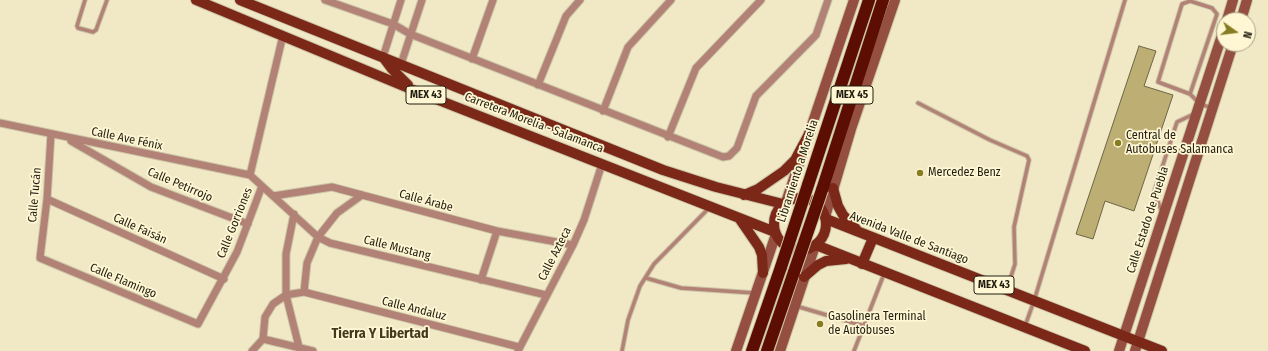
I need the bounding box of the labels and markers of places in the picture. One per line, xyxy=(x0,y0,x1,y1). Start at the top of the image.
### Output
place label: Central de Autobuses Salamanca xyxy=(1126,129,1233,157)
marker: Central de Autobuses Salamanca xyxy=(1113,138,1123,148)
place label: Mercedez Benz xyxy=(928,166,1001,180)
marker: Mercedez Benz xyxy=(915,168,925,178)
place label: Gasolinera Terminal de Autobuses xyxy=(828,310,926,338)
marker: Gasolinera Terminal de Autobuses xyxy=(815,319,825,329)

